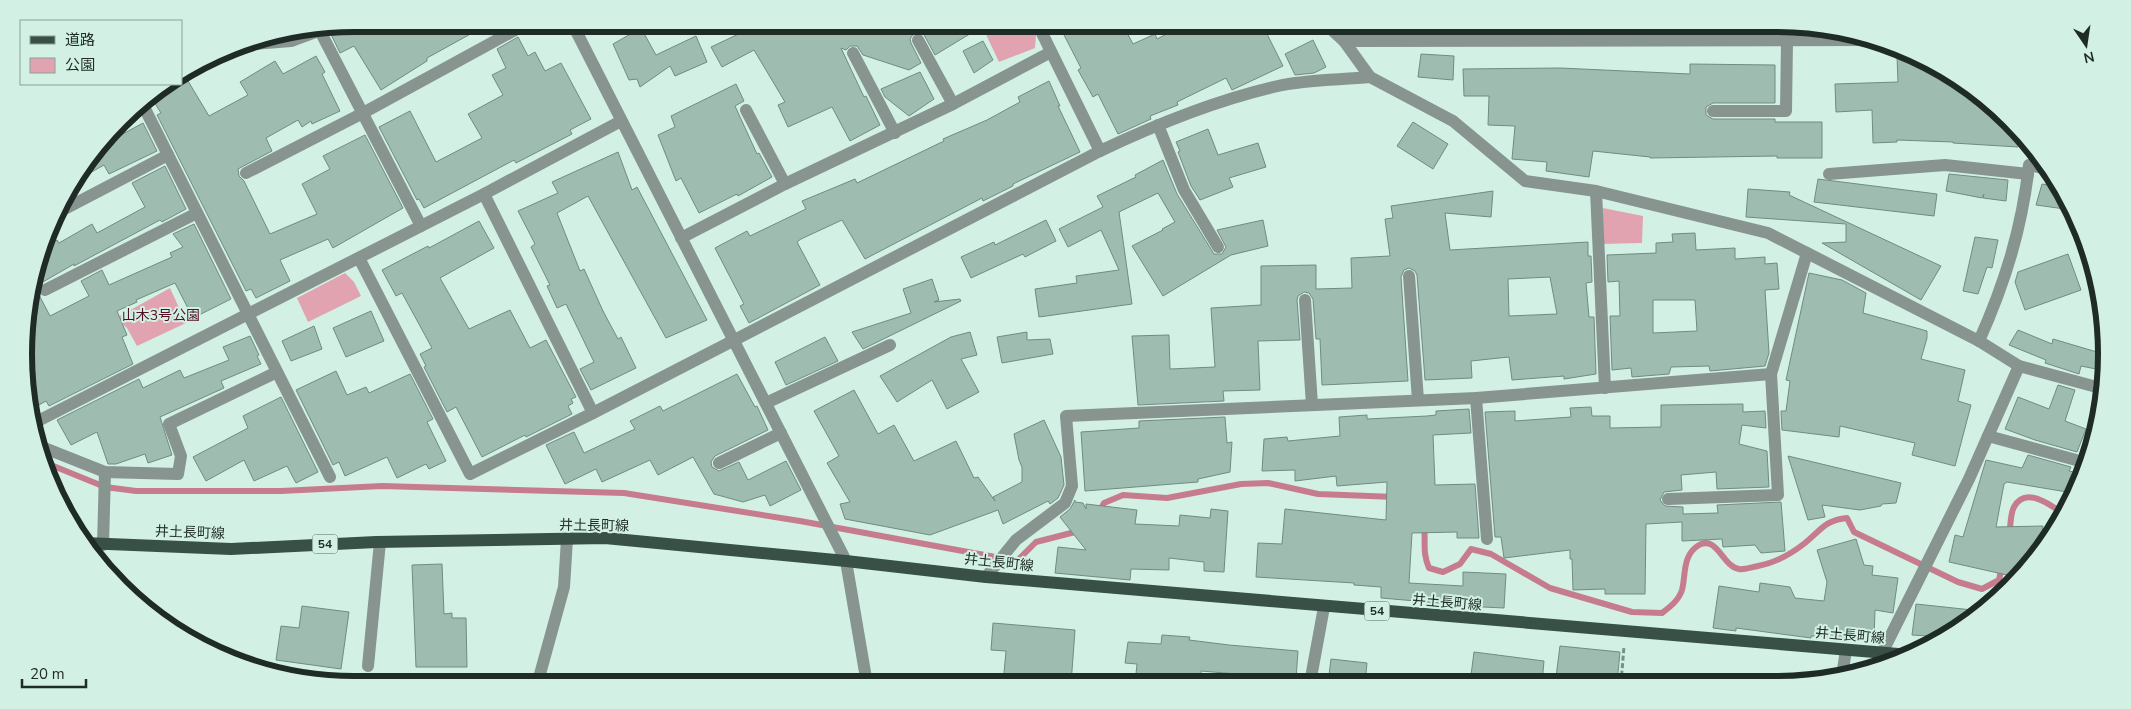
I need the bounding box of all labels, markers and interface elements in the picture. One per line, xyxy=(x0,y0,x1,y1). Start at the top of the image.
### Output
legend xyxy=(20,20,182,85)
north arrow xyxy=(2061,20,2111,70)
text: 道路 xyxy=(65,30,95,50)
text: N xyxy=(2082,47,2096,68)
text: 公園 xyxy=(65,55,95,75)
park label: 山木3号公園 xyxy=(122,306,200,325)
street label: 井土長町線 xyxy=(559,515,629,536)
street label: 井土長町線 xyxy=(155,522,225,543)
road number: 54 xyxy=(312,534,338,554)
street label: 井土長町線 xyxy=(963,549,1035,576)
street label: 井土長町線 xyxy=(1411,590,1483,615)
road number: 54 xyxy=(1364,602,1390,620)
street label: 井土長町線 xyxy=(1814,623,1886,648)
scale bar xyxy=(22,656,86,688)
text: 20 m xyxy=(30,664,65,684)

